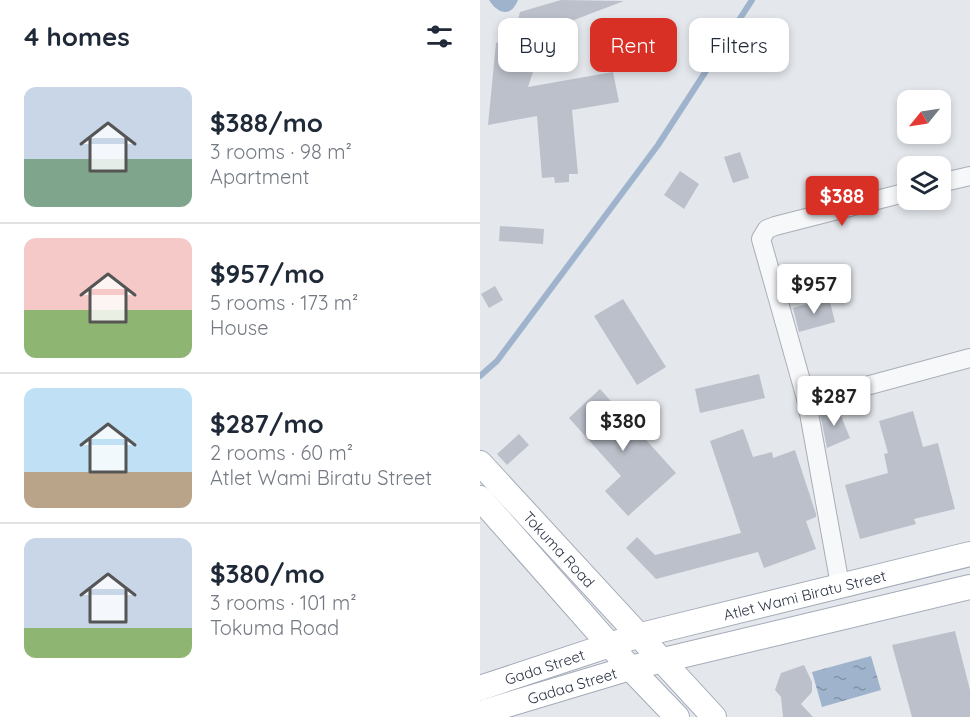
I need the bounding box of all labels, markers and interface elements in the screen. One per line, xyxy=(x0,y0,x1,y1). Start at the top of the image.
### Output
chip: Buy xyxy=(498,18,578,72)
chip: Rent xyxy=(590,18,677,72)
chip: Filters xyxy=(689,18,789,72)
text: 4 homes xyxy=(24,20,130,53)
icon: filters xyxy=(423,20,456,53)
north arrow xyxy=(897,90,951,144)
map controls xyxy=(897,90,951,210)
text: $388/mo xyxy=(210,106,323,139)
icon: home xyxy=(72,111,144,183)
text: 3 rooms · 98 m² xyxy=(210,139,352,164)
button: layers xyxy=(897,156,951,210)
text: Apartment xyxy=(210,164,310,189)
pin: $388 xyxy=(806,176,878,227)
text: $388 xyxy=(820,183,864,208)
text: $957/mo xyxy=(210,257,325,290)
icon: home xyxy=(72,262,144,334)
pin: $957 xyxy=(778,264,850,315)
text: $957 xyxy=(791,271,837,296)
text: 5 rooms · 173 m² xyxy=(210,290,358,315)
text: House xyxy=(210,315,269,340)
pin: $287 xyxy=(798,376,870,427)
text: $287 xyxy=(811,383,857,408)
pin: $380 xyxy=(587,401,659,452)
text: $287/mo xyxy=(210,407,324,440)
text: $380 xyxy=(600,408,646,433)
icon: home xyxy=(72,412,144,484)
text: 2 rooms · 60 m² xyxy=(210,440,353,465)
text: Atlet Wami Biratu Street xyxy=(210,465,432,490)
street label: Tokuma Road xyxy=(519,507,599,591)
text: $380/mo xyxy=(210,557,325,590)
icon: home xyxy=(72,562,144,634)
street label: Atlet Wami Biratu Street xyxy=(721,566,888,624)
text: 3 rooms · 101 m² xyxy=(210,590,357,615)
text: Tokuma Road xyxy=(210,615,339,640)
street label: Gada Street xyxy=(502,645,587,689)
street label: Gadaa Street xyxy=(525,663,619,708)

